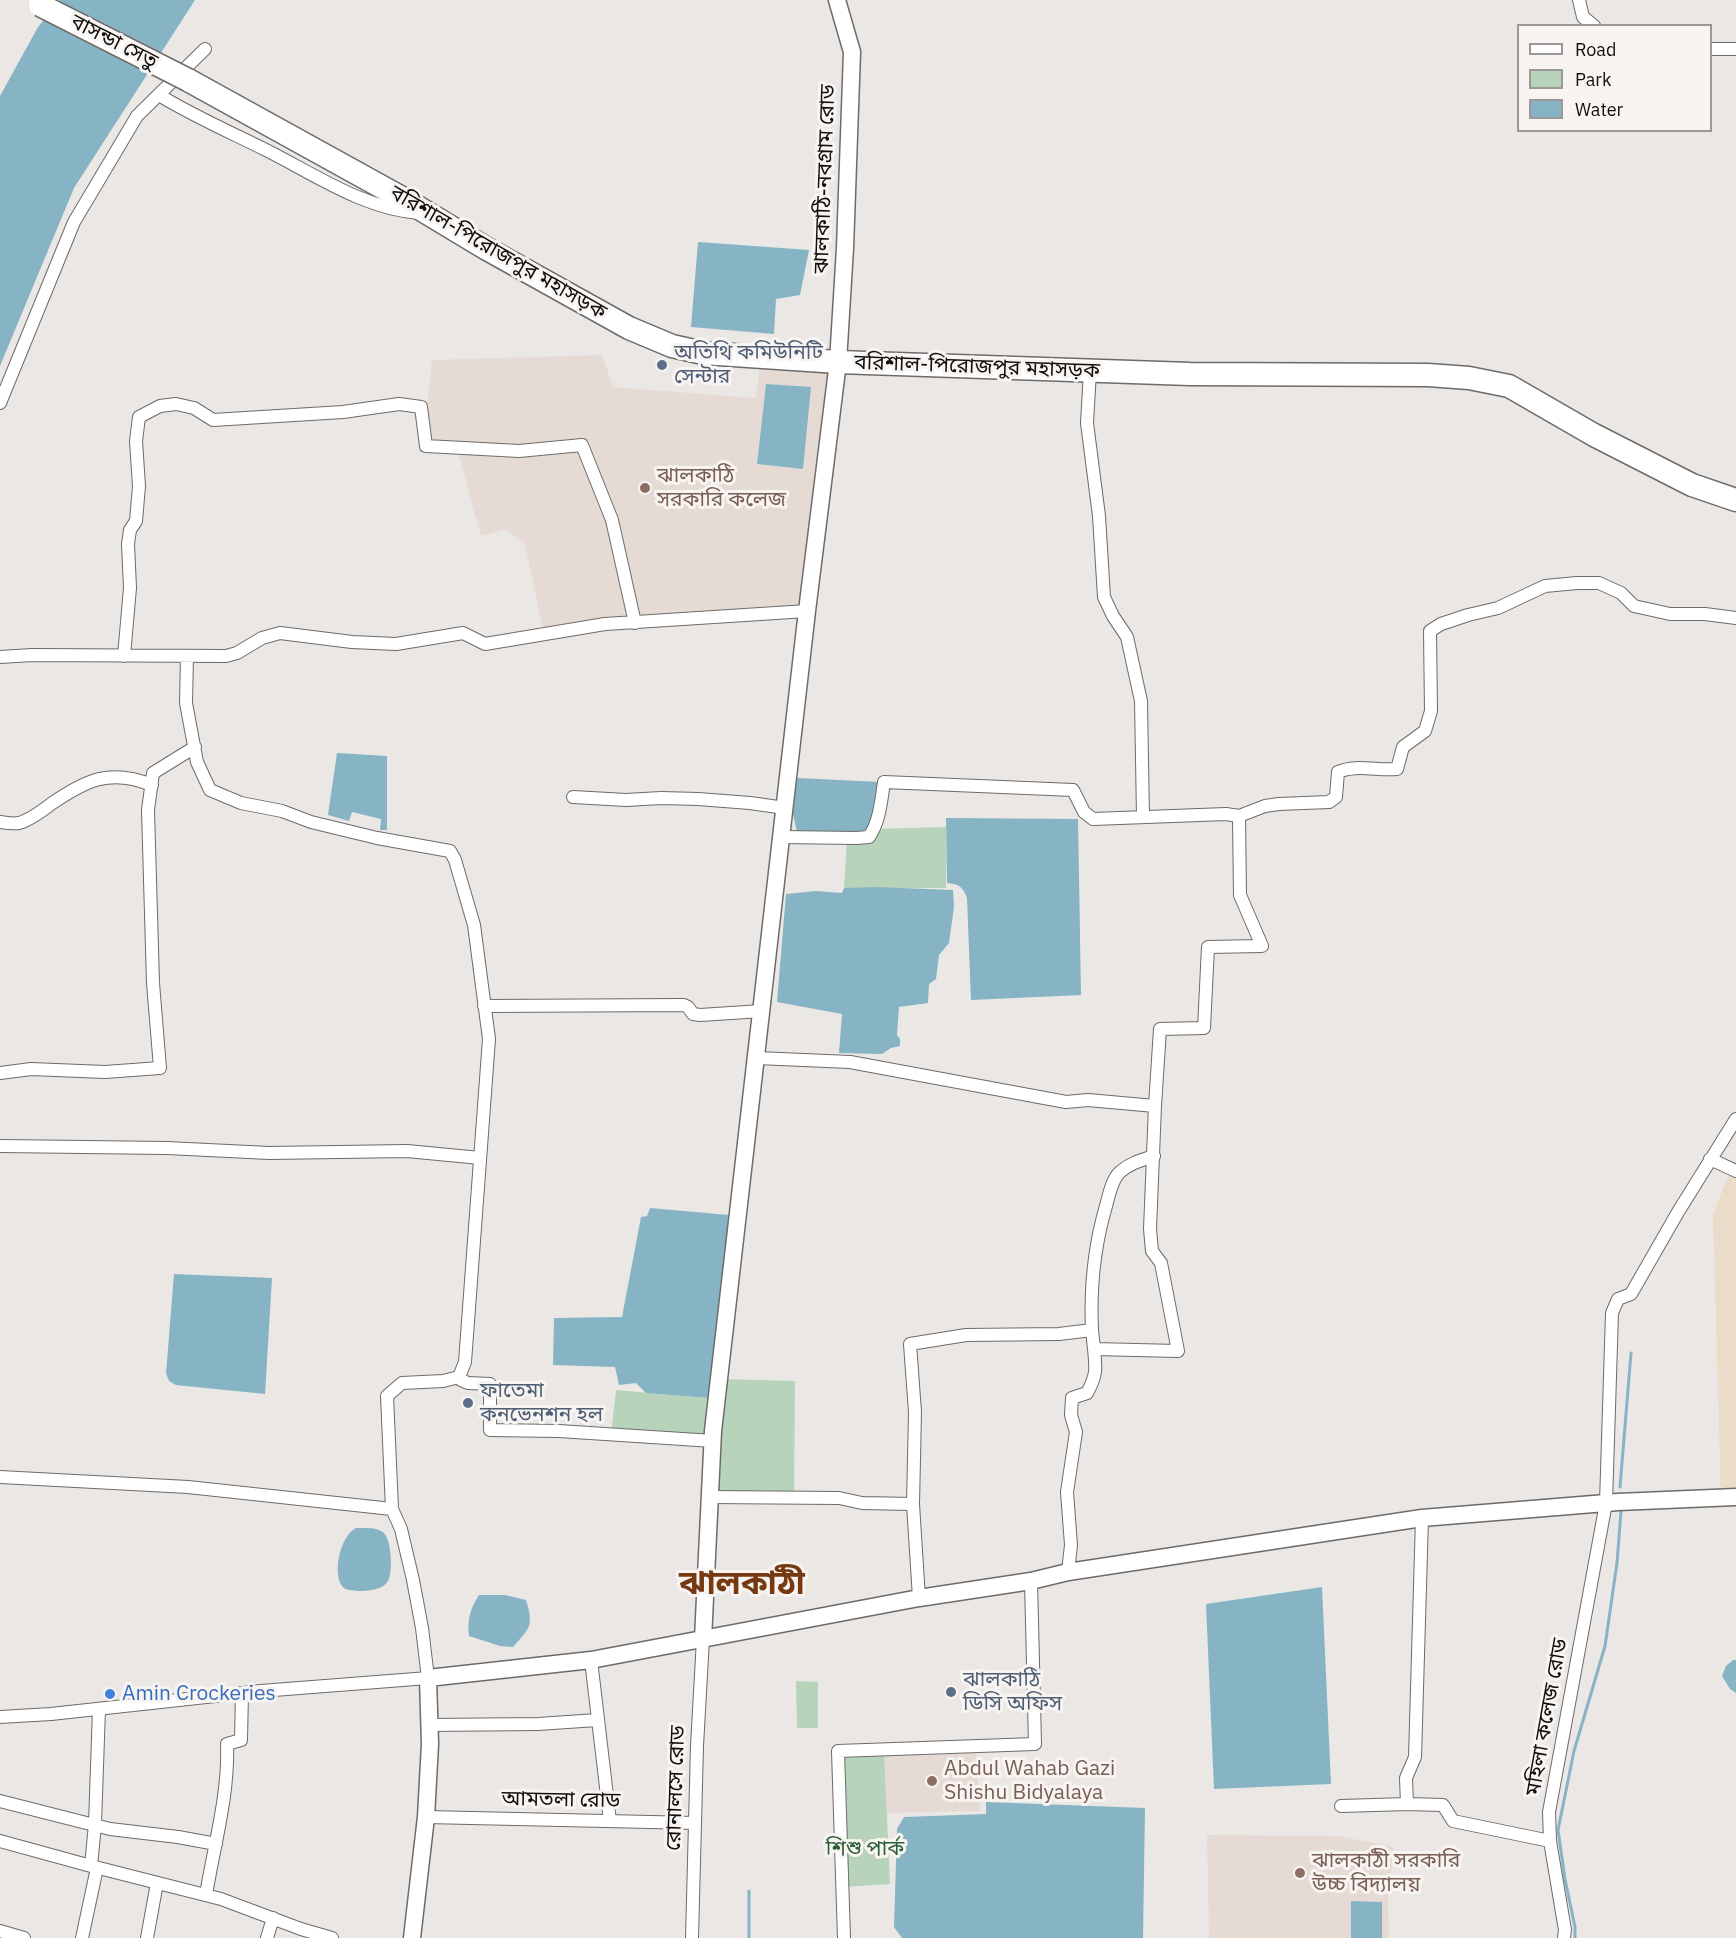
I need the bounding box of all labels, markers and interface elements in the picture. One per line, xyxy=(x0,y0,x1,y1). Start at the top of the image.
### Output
street label: বাসন্ডা সেতু xyxy=(66,9,162,75)
legend xyxy=(1517,24,1712,132)
text: Road xyxy=(1575,38,1616,61)
text: Park xyxy=(1575,68,1611,91)
street label: ঝালকাঠি-নবগ্রাম রোড xyxy=(809,84,841,274)
text: Water xyxy=(1575,98,1623,121)
street label: বরিশাল-পিরোজপুর মহাসড়ক xyxy=(385,181,611,325)
place label: অতিথি কমিউনিটি সেন্টার xyxy=(674,340,823,390)
street label: বরিশাল-পিরোজপুর মহাসড়ক xyxy=(854,350,1100,384)
marker: অতিথি কমিউনিটি সেন্টার xyxy=(655,358,669,372)
place label: ঝালকাঠি সরকারি কলেজ xyxy=(657,463,786,513)
marker: ঝালকাঠি সরকারি কলেজ xyxy=(638,481,652,495)
place label: ফাতেমা কনভেনশন হল xyxy=(480,1378,603,1428)
marker: ফাতেমা কনভেনশন হল xyxy=(461,1396,475,1410)
district label: ঝালকাঠী xyxy=(679,1564,805,1604)
street label: মহিলা কলেজ রোড xyxy=(1521,1636,1573,1798)
place label: ঝালকাঠি ডিসি অফিস xyxy=(963,1667,1062,1717)
place label: Amin Crockeries xyxy=(122,1681,276,1707)
marker: ঝালকাঠি ডিসি অফিস xyxy=(944,1685,958,1699)
marker: Amin Crockeries xyxy=(103,1687,117,1701)
street label: রোনালসে রোড xyxy=(661,1725,691,1851)
place label: Abdul Wahab Gazi Shishu Bidyalaya xyxy=(944,1756,1115,1806)
marker: Abdul Wahab Gazi Shishu Bidyalaya xyxy=(925,1774,939,1788)
street label: আমতলা রোড xyxy=(502,1786,620,1814)
park label: শিশু পার্ক xyxy=(826,1836,904,1862)
place label: ঝালকাঠী সরকারি উচ্চ বিদ্যালয় xyxy=(1312,1848,1460,1898)
marker: ঝালকাঠী সরকারি উচ্চ বিদ্যালয় xyxy=(1293,1866,1307,1880)

